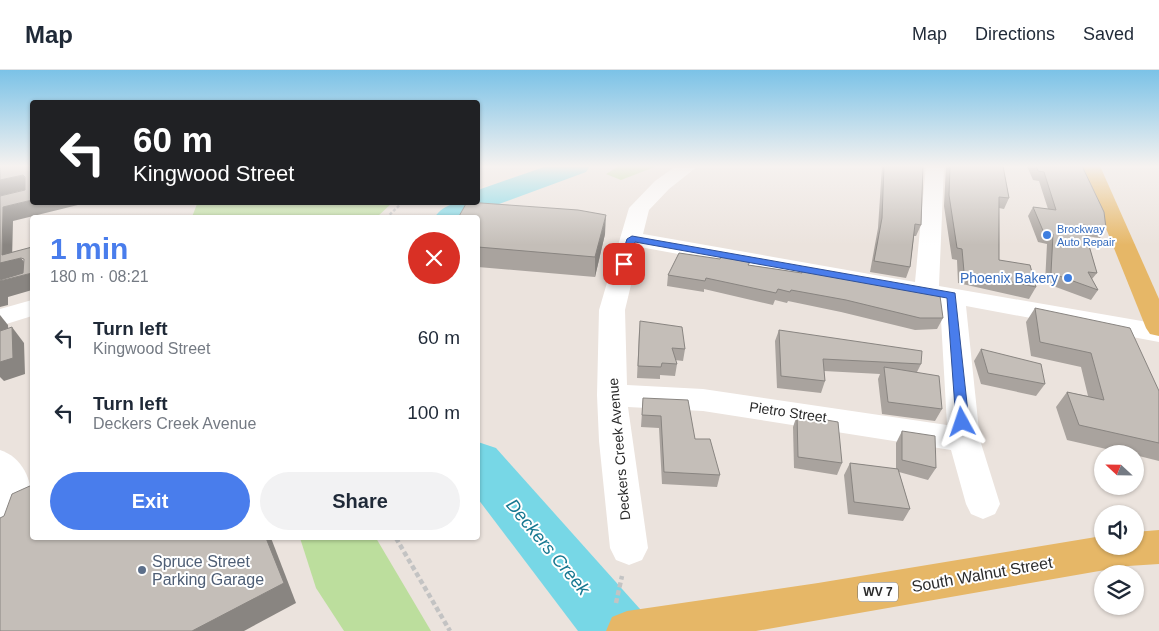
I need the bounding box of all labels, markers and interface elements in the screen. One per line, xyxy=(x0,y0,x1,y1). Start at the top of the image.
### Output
text: Map xyxy=(25,21,73,48)
text: Map xyxy=(912,24,947,44)
text: Directions xyxy=(975,24,1055,44)
text: Saved xyxy=(1083,24,1134,44)
icon: left xyxy=(50,120,115,185)
text: 60 m xyxy=(133,120,213,159)
text: Kingwood Street xyxy=(133,161,294,186)
place label: Brockway Auto Repair xyxy=(1057,223,1115,248)
marker: Brockway Auto Repair xyxy=(1041,229,1053,241)
text: 1 min xyxy=(50,232,128,265)
button: close xyxy=(408,232,460,284)
pin xyxy=(603,243,645,285)
icon: arrive xyxy=(610,250,638,278)
text: 180 m · 08:21 xyxy=(50,268,149,285)
place label: Phoenix Bakery xyxy=(960,270,1058,286)
marker: Phoenix Bakery xyxy=(1062,272,1074,284)
text: Turn left xyxy=(93,318,168,339)
icon: left xyxy=(50,324,78,352)
text: 60 m xyxy=(418,327,460,348)
text: Kingwood Street xyxy=(93,340,210,357)
street label: Deckers Creek Avenue xyxy=(605,377,633,521)
text: Turn left xyxy=(93,393,168,414)
position arrow xyxy=(935,395,987,447)
icon: left xyxy=(50,399,78,427)
street label: Pietro Street xyxy=(748,399,828,425)
text: 100 m xyxy=(407,402,460,423)
text: Deckers Creek Avenue xyxy=(93,415,256,432)
north arrow xyxy=(1094,445,1144,495)
map controls xyxy=(1094,445,1144,615)
button: Exit xyxy=(50,472,250,530)
button: Share xyxy=(260,472,460,530)
water label: Deckers Creek xyxy=(502,495,595,600)
button: sound xyxy=(1094,505,1144,555)
place label: Spruce Street Parking Garage xyxy=(152,553,264,588)
street label: South Walnut Street xyxy=(910,554,1054,595)
marker: Spruce Street Parking Garage xyxy=(136,564,148,576)
button: layers xyxy=(1094,565,1144,615)
road number: WV 7 xyxy=(858,582,898,602)

